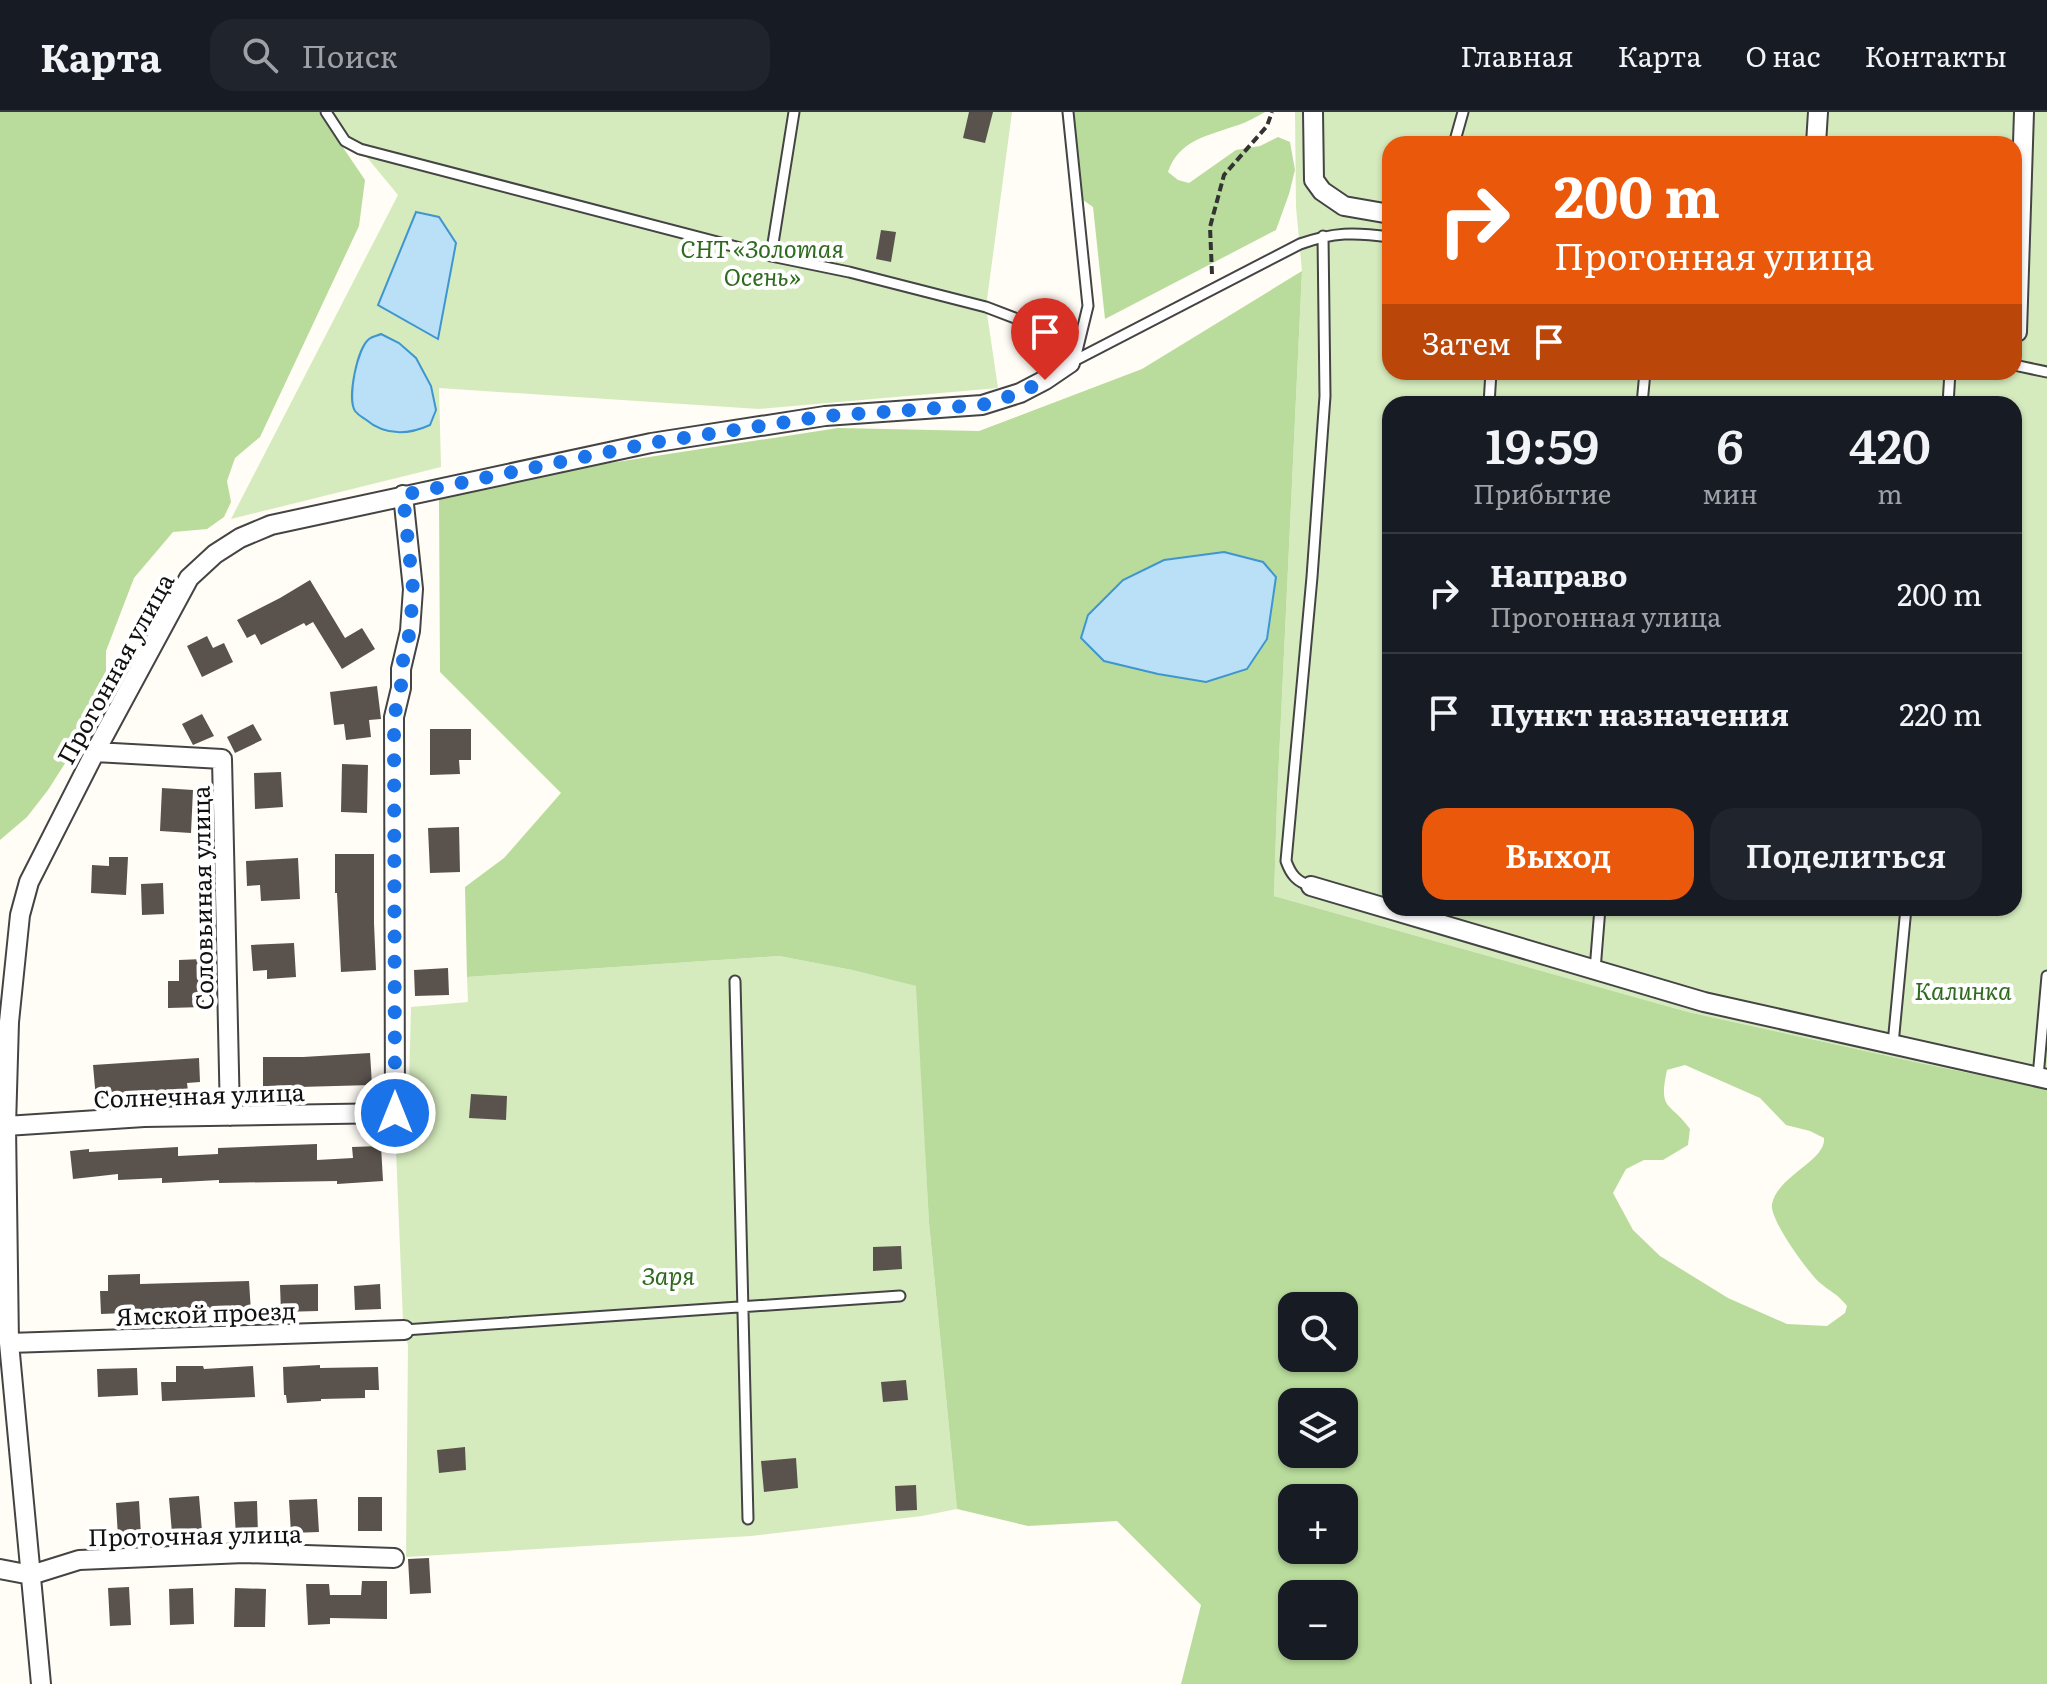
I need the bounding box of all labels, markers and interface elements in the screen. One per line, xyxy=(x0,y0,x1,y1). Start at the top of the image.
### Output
search box xyxy=(210,19,770,91)
text: Карта xyxy=(40,27,162,84)
icon: search xyxy=(238,33,282,77)
text: Поиск xyxy=(302,33,398,77)
text: Главная xyxy=(1460,34,1574,76)
text: Карта xyxy=(1618,34,1701,76)
text: О нас xyxy=(1745,34,1821,76)
text: Контакты xyxy=(1865,34,2007,76)
text: 200 m xyxy=(1554,152,1720,235)
icon: right xyxy=(1422,168,1526,272)
text: Прогонная улица xyxy=(1554,228,1874,281)
park label: СНТ «Золотая Осень» xyxy=(680,230,844,293)
pin xyxy=(1011,298,1079,380)
icon: arrive xyxy=(1023,310,1067,354)
text: Затем xyxy=(1422,320,1511,364)
icon: arrive xyxy=(1527,320,1571,364)
text: 19:59 xyxy=(1485,408,1599,479)
text: 6 xyxy=(1717,408,1744,479)
text: 420 xyxy=(1849,408,1931,479)
text: Прибытие xyxy=(1473,473,1611,512)
text: мин xyxy=(1702,473,1758,512)
text: m xyxy=(1877,473,1902,512)
text: Направо xyxy=(1490,552,1628,596)
street label: Прогонная улица xyxy=(47,566,181,770)
icon: right xyxy=(1422,571,1466,615)
text: 200 m xyxy=(1897,571,1982,615)
text: Прогонная улица xyxy=(1490,596,1721,635)
icon: arrive xyxy=(1422,691,1466,735)
text: Пункт назначения xyxy=(1490,691,1789,735)
text: 220 m xyxy=(1899,691,1982,735)
street label: Соловьиная улица xyxy=(182,785,220,1010)
button: Выход xyxy=(1422,808,1694,900)
button: Поделиться xyxy=(1710,808,1982,900)
park label: Калинка xyxy=(1914,972,2012,1007)
position arrow xyxy=(353,1071,437,1155)
street label: Солнечная улица xyxy=(93,1073,305,1115)
park label: Заря xyxy=(641,1257,695,1292)
street label: Ямской проезд xyxy=(115,1291,297,1333)
map controls xyxy=(1278,1292,1358,1660)
button: search xyxy=(1278,1292,1358,1372)
button: layers xyxy=(1278,1388,1358,1468)
button: + xyxy=(1278,1484,1358,1564)
street label: Проточная улица xyxy=(88,1515,302,1553)
button: − xyxy=(1278,1580,1358,1660)

